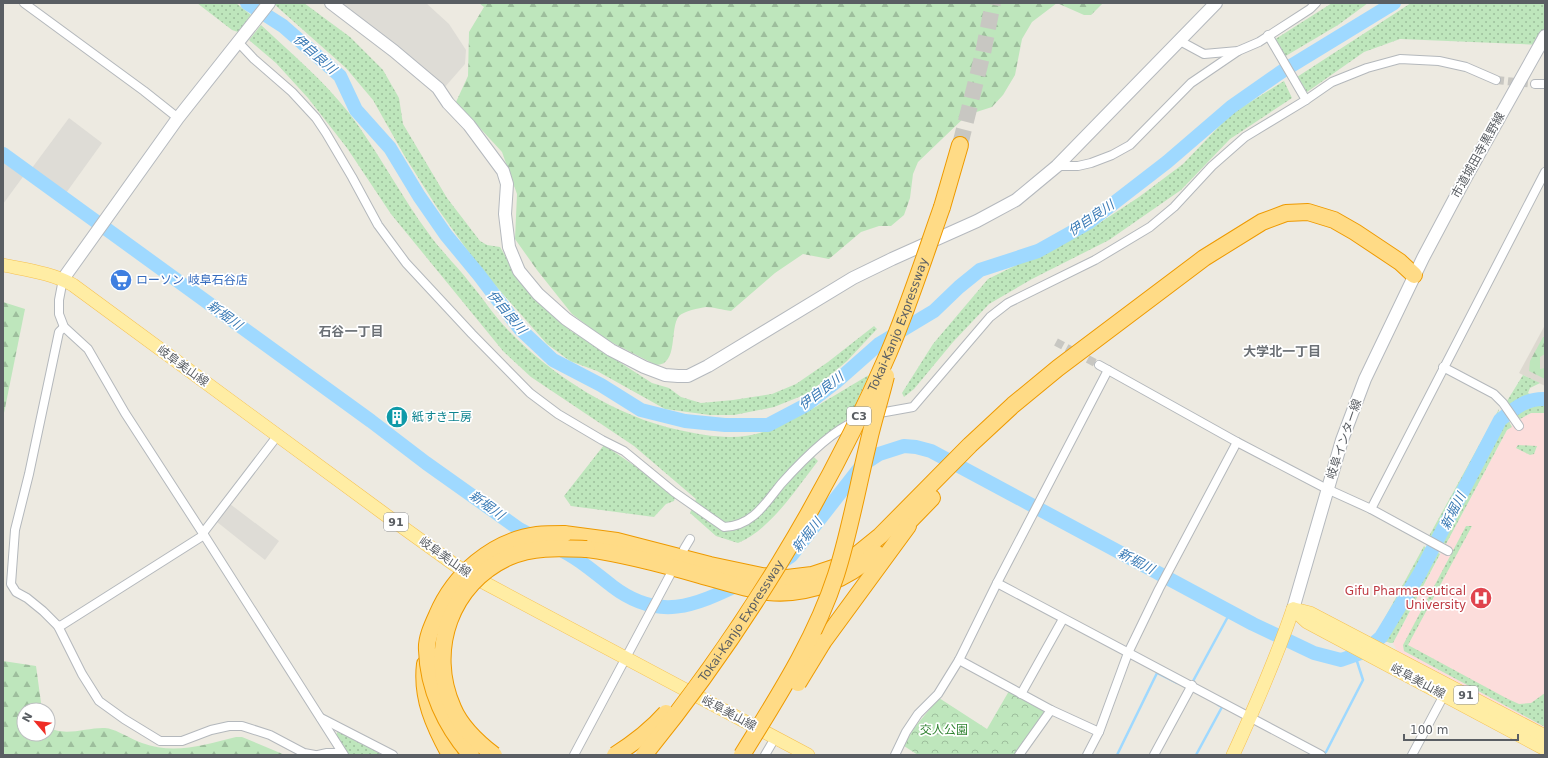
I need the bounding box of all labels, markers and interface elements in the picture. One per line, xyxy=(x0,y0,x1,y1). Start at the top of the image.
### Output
water label: 伊自良川 xyxy=(290,31,341,78)
street label: 市道城田寺黒野線 xyxy=(1449,110,1507,200)
water label: 伊自良川 xyxy=(1065,196,1118,239)
street label: Tokai-Kanjo Expressway xyxy=(865,256,931,395)
supermarket icon: ローソン 岐阜石谷店 xyxy=(108,267,134,293)
place label: ローソン 岐阜石谷店 xyxy=(136,273,248,287)
water label: 伊自良川 xyxy=(485,287,531,338)
water label: 新堀川 xyxy=(205,297,247,334)
district label: 石谷一丁目 xyxy=(318,324,384,339)
street label: 岐阜美山線 xyxy=(155,343,211,389)
district label: 大学北一丁目 xyxy=(1243,344,1321,359)
water label: 伊自良川 xyxy=(796,368,848,413)
street label: 岐阜インター線 xyxy=(1324,397,1364,481)
building icon: 紙すき工房 xyxy=(384,404,410,430)
road number: C3 xyxy=(847,407,871,425)
place label: 紙すき工房 xyxy=(412,410,472,424)
water label: 新堀川 xyxy=(467,487,509,524)
water label: 新堀川 xyxy=(1437,488,1469,532)
road number: 91 xyxy=(384,513,408,531)
water label: 新堀川 xyxy=(789,513,826,555)
street label: 岐阜美山線 xyxy=(416,534,474,580)
water label: 新堀川 xyxy=(1115,545,1158,578)
street label: Tokai-Kanjo Expressway xyxy=(695,557,787,685)
place label: Gifu Pharmaceutical University xyxy=(1345,584,1466,612)
hospital icon: Gifu Pharmaceutical University xyxy=(1468,585,1494,611)
street label: 岐阜美山線 xyxy=(1388,661,1448,701)
road number: 91 xyxy=(1454,686,1478,704)
street label: 岐阜美山線 xyxy=(699,693,759,733)
north arrow xyxy=(16,702,56,742)
text: N xyxy=(20,710,36,725)
scale bar xyxy=(1404,716,1518,742)
park label: 交人公園 xyxy=(920,723,968,737)
text: 100 m xyxy=(1410,723,1448,737)

